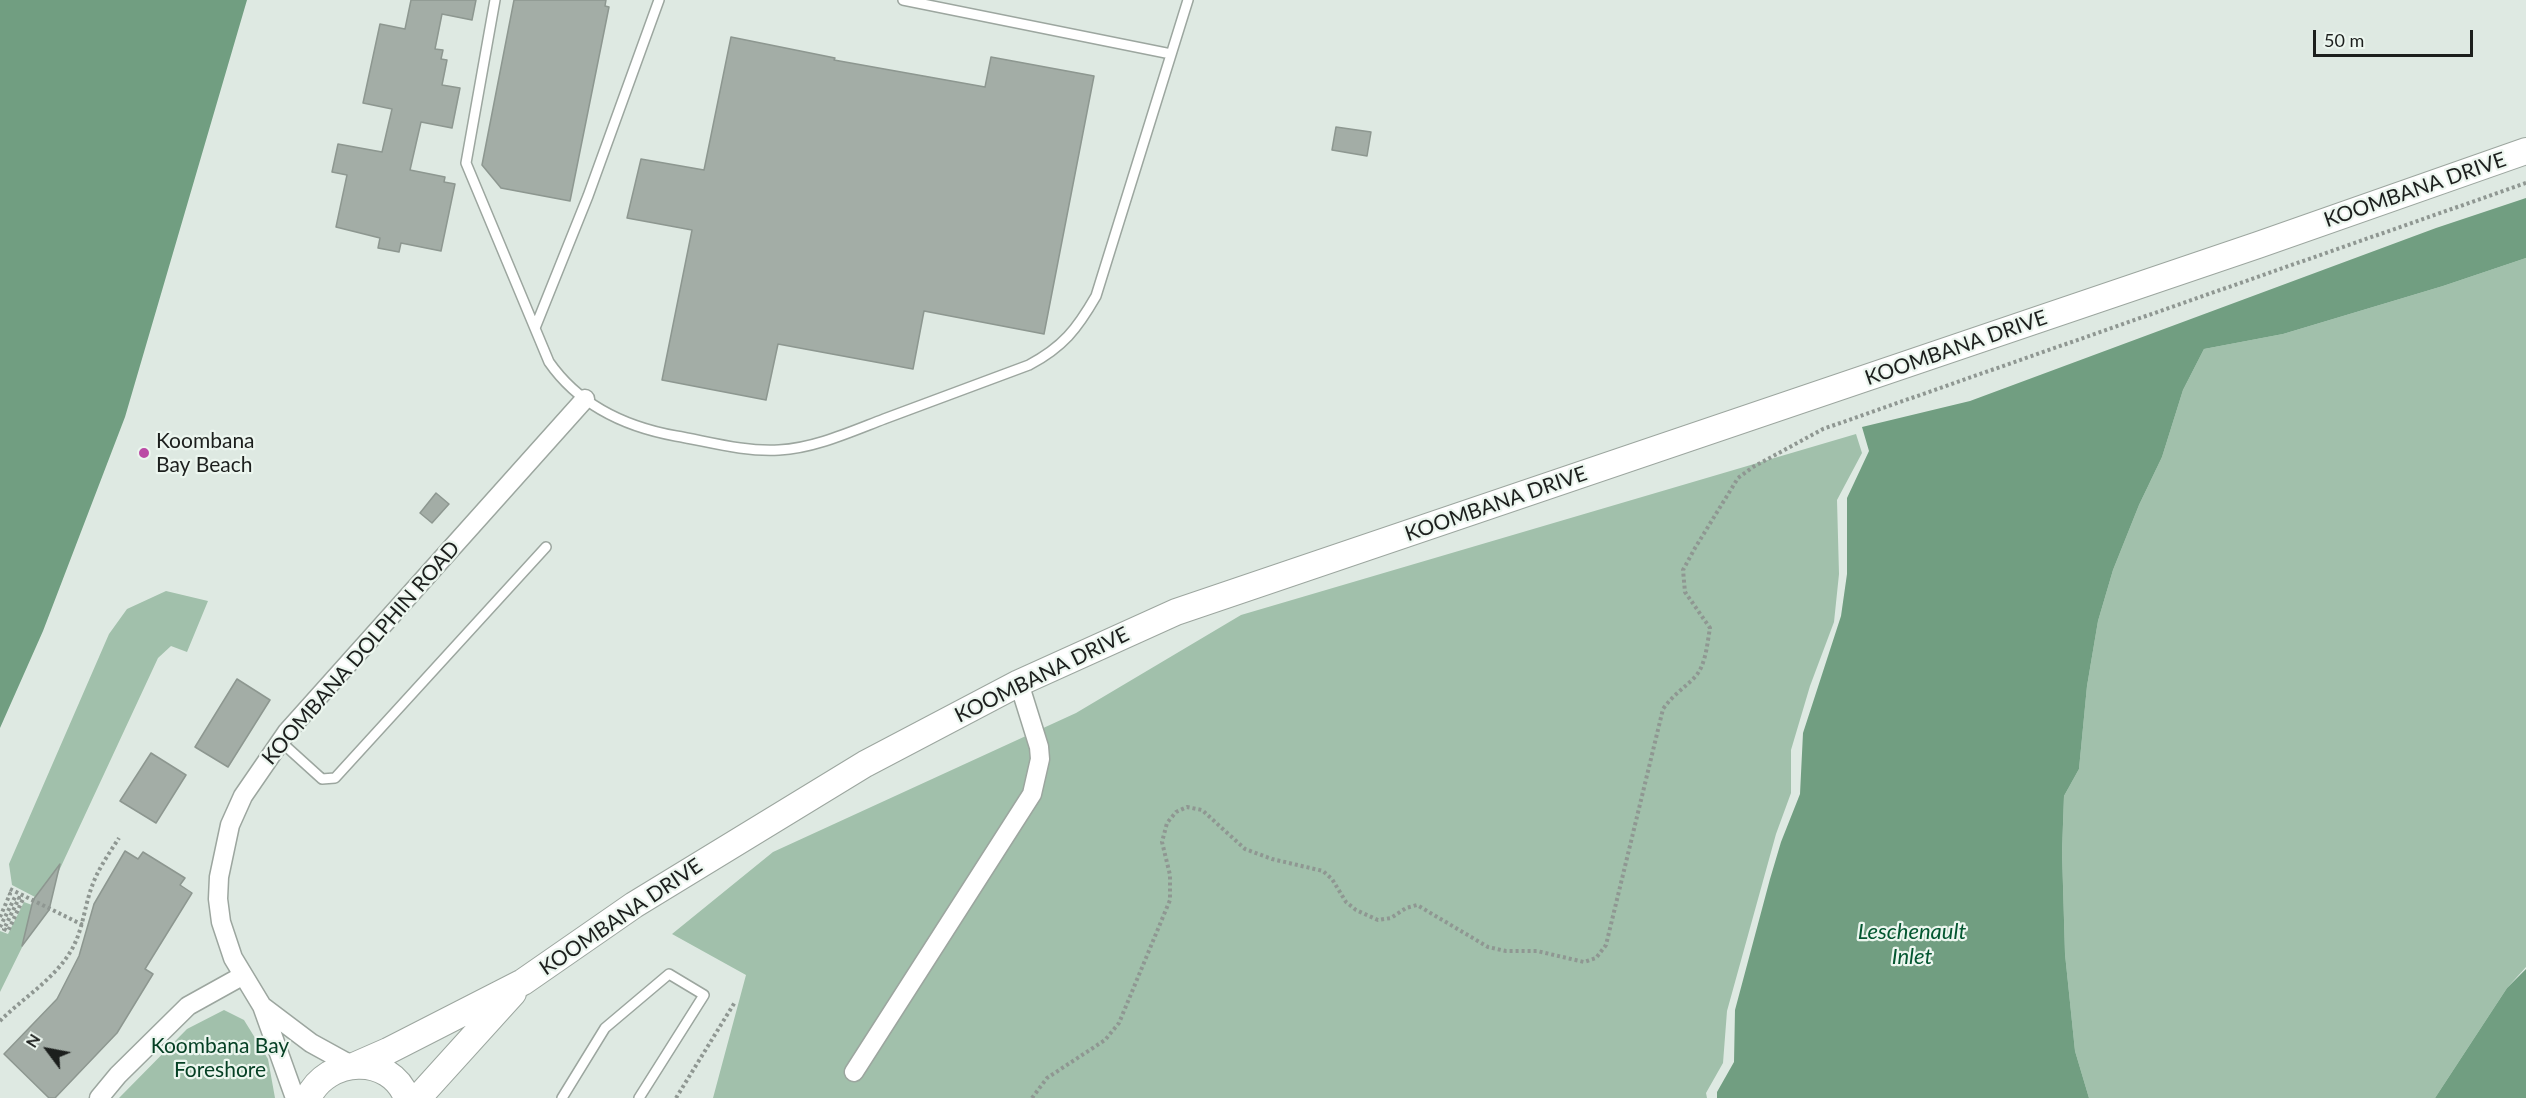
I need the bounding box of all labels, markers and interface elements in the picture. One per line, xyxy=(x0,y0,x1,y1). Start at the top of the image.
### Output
scale bar xyxy=(2316,18,2476,56)
text: 50 m xyxy=(2324,29,2364,51)
street label: KOOMBANA DRIVE xyxy=(2321,147,2509,233)
street label: KOOMBANA DRIVE xyxy=(1862,305,2050,391)
place label: Koombana Bay Beach xyxy=(156,428,255,478)
marker: Koombana Bay Beach xyxy=(137,446,151,460)
street label: KOOMBANA DRIVE xyxy=(1402,461,1590,547)
street label: KOOMBANA DOLPHIN ROAD xyxy=(257,536,465,770)
street label: KOOMBANA DRIVE xyxy=(951,622,1133,728)
street label: KOOMBANA DRIVE xyxy=(535,853,707,981)
water label: Leschenault Inlet xyxy=(1858,919,1966,970)
north arrow xyxy=(18,1020,78,1080)
text: N xyxy=(21,1030,44,1050)
park label: Koombana Bay Foreshore xyxy=(151,1033,289,1083)

